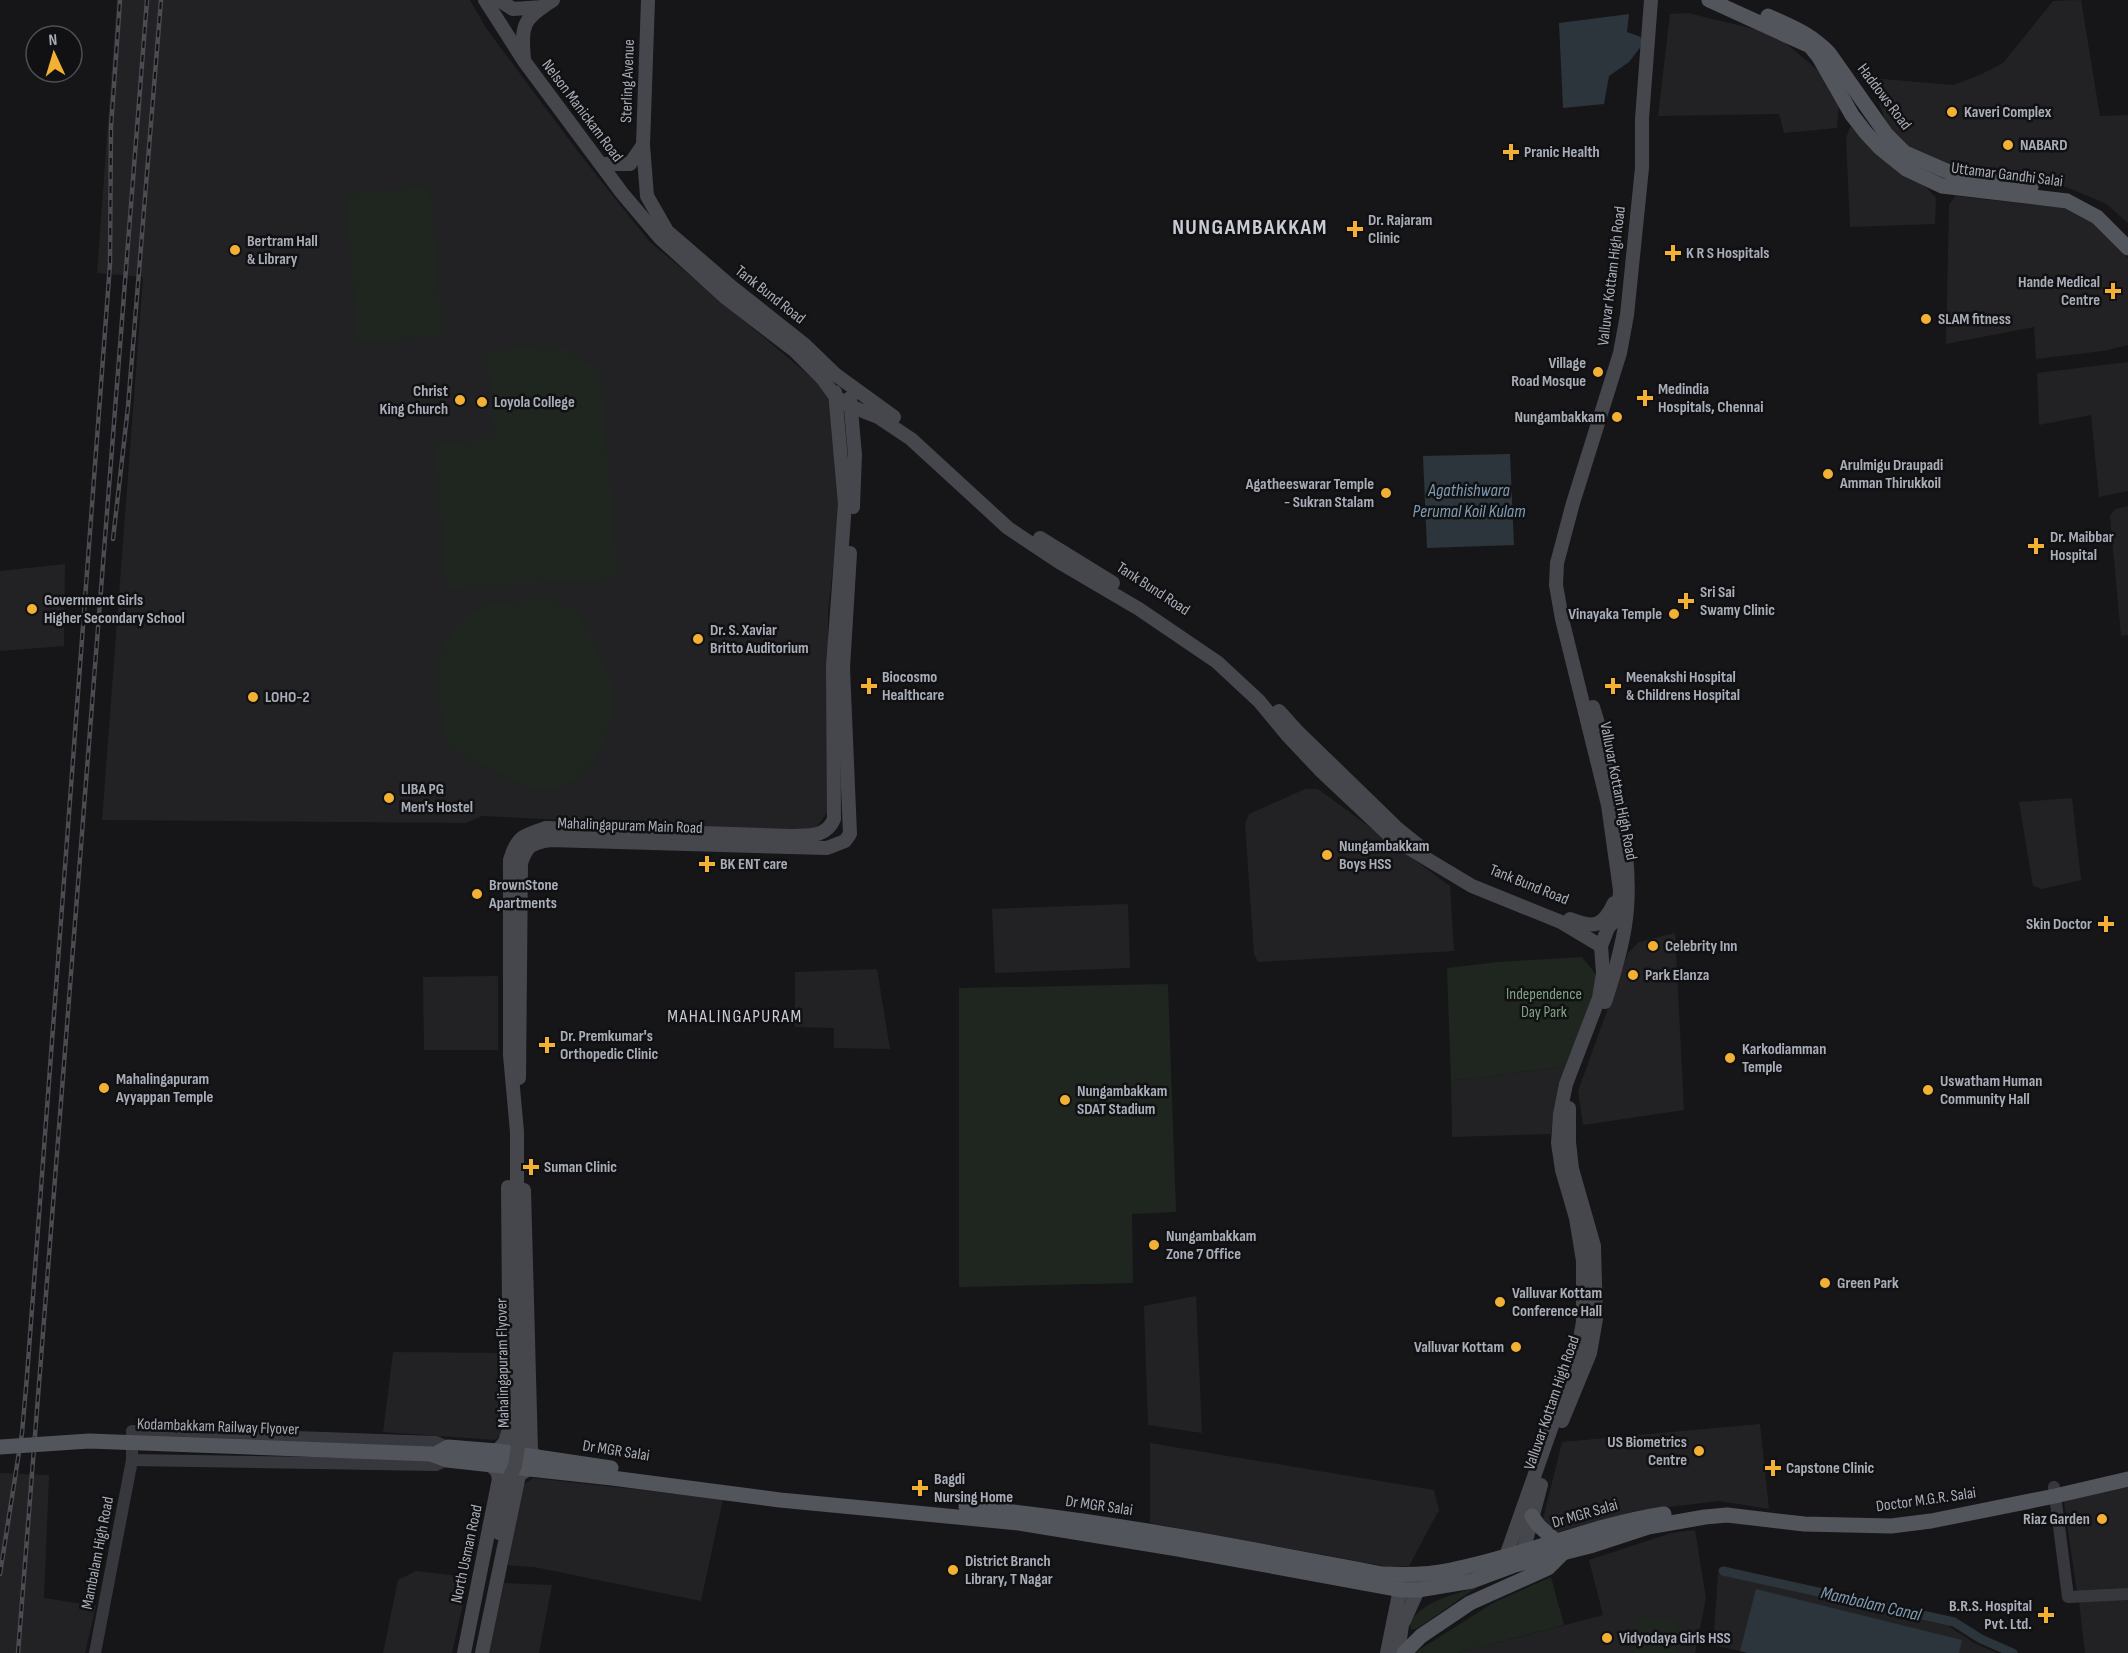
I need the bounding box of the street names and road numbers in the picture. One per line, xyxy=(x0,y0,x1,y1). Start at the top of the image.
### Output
street label: Sterling Avenue xyxy=(617,39,639,123)
street label: Nelson Manickam Road xyxy=(537,56,627,166)
street label: Haddows Road xyxy=(1853,60,1915,134)
street label: Uttamar Gandhi Salai xyxy=(1950,159,2064,191)
street label: Valluvar Kottam High Road xyxy=(1594,205,1630,347)
street label: Tank Bund Road xyxy=(731,262,809,328)
street label: Tank Bund Road xyxy=(1113,558,1193,620)
street label: Valluvar Kottam High Road xyxy=(1595,720,1641,862)
street label: Mahalingapuram Main Road xyxy=(557,814,703,838)
street label: Tank Bund Road xyxy=(1487,861,1571,909)
street label: Mahalingapuram Flyover xyxy=(492,1298,514,1428)
street label: Valluvar Kottam High Road xyxy=(1520,1333,1584,1473)
street label: Kodambakkam Railway Flyover xyxy=(137,1415,300,1439)
street label: Dr MGR Salai xyxy=(581,1436,651,1466)
street label: Doctor M.G.R. Salai xyxy=(1875,1484,1977,1516)
street label: Dr MGR Salai xyxy=(1064,1492,1134,1520)
street label: Mambalam High Road xyxy=(78,1495,118,1611)
street label: Dr MGR Salai xyxy=(1550,1496,1620,1532)
street label: North Usman Road xyxy=(447,1503,487,1605)

